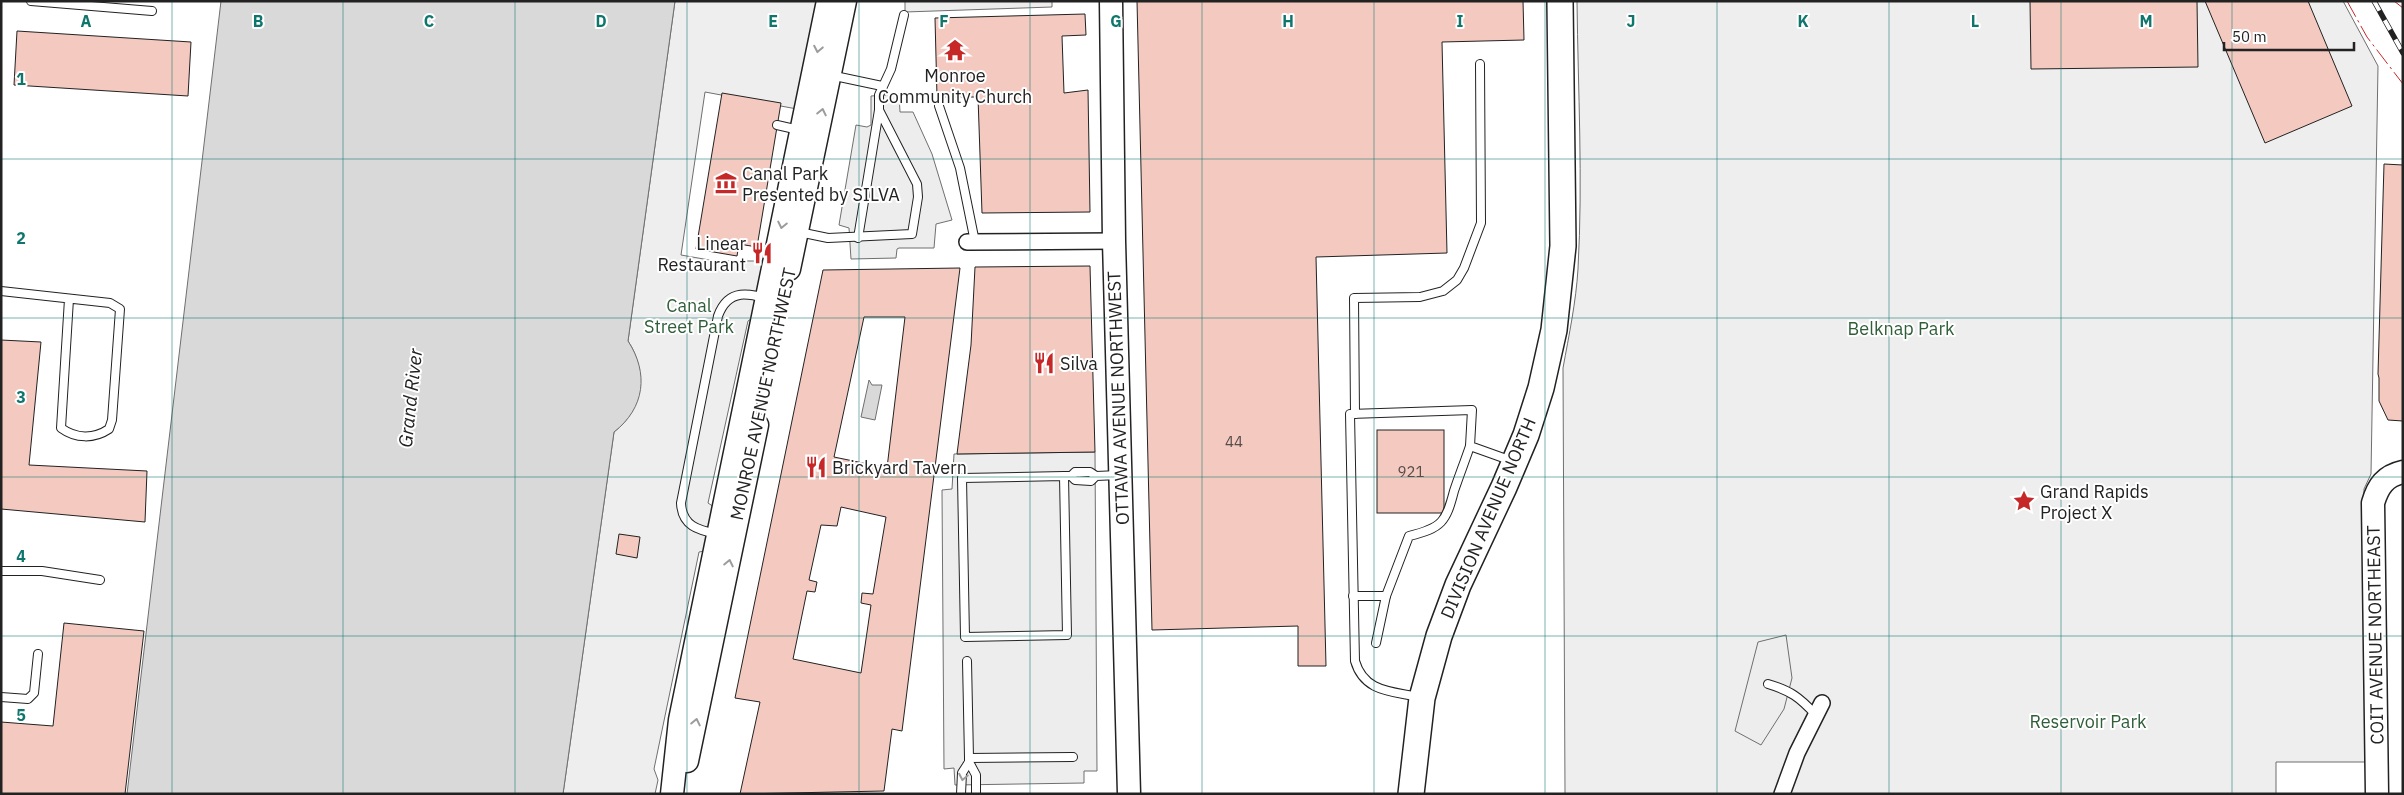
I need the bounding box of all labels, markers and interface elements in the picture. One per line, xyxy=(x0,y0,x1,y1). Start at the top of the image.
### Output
text: A xyxy=(81,11,92,31)
text: B xyxy=(253,11,264,31)
text: C xyxy=(424,11,434,31)
text: D xyxy=(595,11,607,31)
text: E xyxy=(768,11,778,31)
text: F xyxy=(939,11,949,31)
text: G xyxy=(1110,11,1122,31)
text: H xyxy=(1282,11,1294,31)
text: I xyxy=(1457,11,1464,31)
text: J xyxy=(1627,11,1635,31)
text: K xyxy=(1797,11,1809,31)
text: L xyxy=(1971,11,1979,31)
text: M xyxy=(2139,11,2153,31)
scale bar xyxy=(2224,20,2354,52)
text: 50 m xyxy=(2232,27,2267,46)
temple icon: Monroe Community Church xyxy=(942,37,968,63)
one-way arrow xyxy=(813,45,824,53)
place label: Monroe Community Church xyxy=(878,64,1032,108)
text: 1 xyxy=(16,69,26,89)
one-way arrow xyxy=(816,108,827,117)
place label: Canal Park Presented by SILVA xyxy=(742,162,900,206)
museum icon: Canal Park Presented by SILVA xyxy=(713,170,739,196)
one-way arrow xyxy=(778,221,788,230)
text: 2 xyxy=(16,228,26,248)
place label: Linear Restaurant xyxy=(657,232,746,276)
restaurant icon: Linear Restaurant xyxy=(749,240,775,266)
street label: MONROE AVENUE NORTHWEST xyxy=(725,266,801,522)
street label: OTTAWA AVENUE NORTHWEST xyxy=(1102,271,1134,525)
park label: Canal Street Park xyxy=(644,294,735,338)
park label: Belknap Park xyxy=(1848,317,1955,340)
water label: Grand River xyxy=(393,346,427,449)
restaurant icon: Silva xyxy=(1031,350,1057,376)
place label: Silva xyxy=(1060,352,1098,375)
text: 3 xyxy=(16,387,26,407)
street label: DIVISION AVENUE NORTH xyxy=(1435,414,1541,622)
house number: 44 xyxy=(1225,432,1243,451)
restaurant icon: Brickyard Tavern xyxy=(803,454,829,480)
place label: Brickyard Tavern xyxy=(832,456,967,479)
house number: 921 xyxy=(1397,462,1425,481)
place label: Grand Rapids Project X xyxy=(2040,480,2149,524)
place icon: Grand Rapids Project X xyxy=(2011,488,2037,514)
street label: COIT AVENUE NORTHEAST xyxy=(2362,525,2388,745)
text: 4 xyxy=(16,546,26,566)
one-way arrow xyxy=(723,558,733,567)
text: 5 xyxy=(16,705,26,725)
park label: Reservoir Park xyxy=(2029,710,2147,733)
one-way arrow xyxy=(690,717,701,726)
one-way arrow xyxy=(958,773,968,782)

